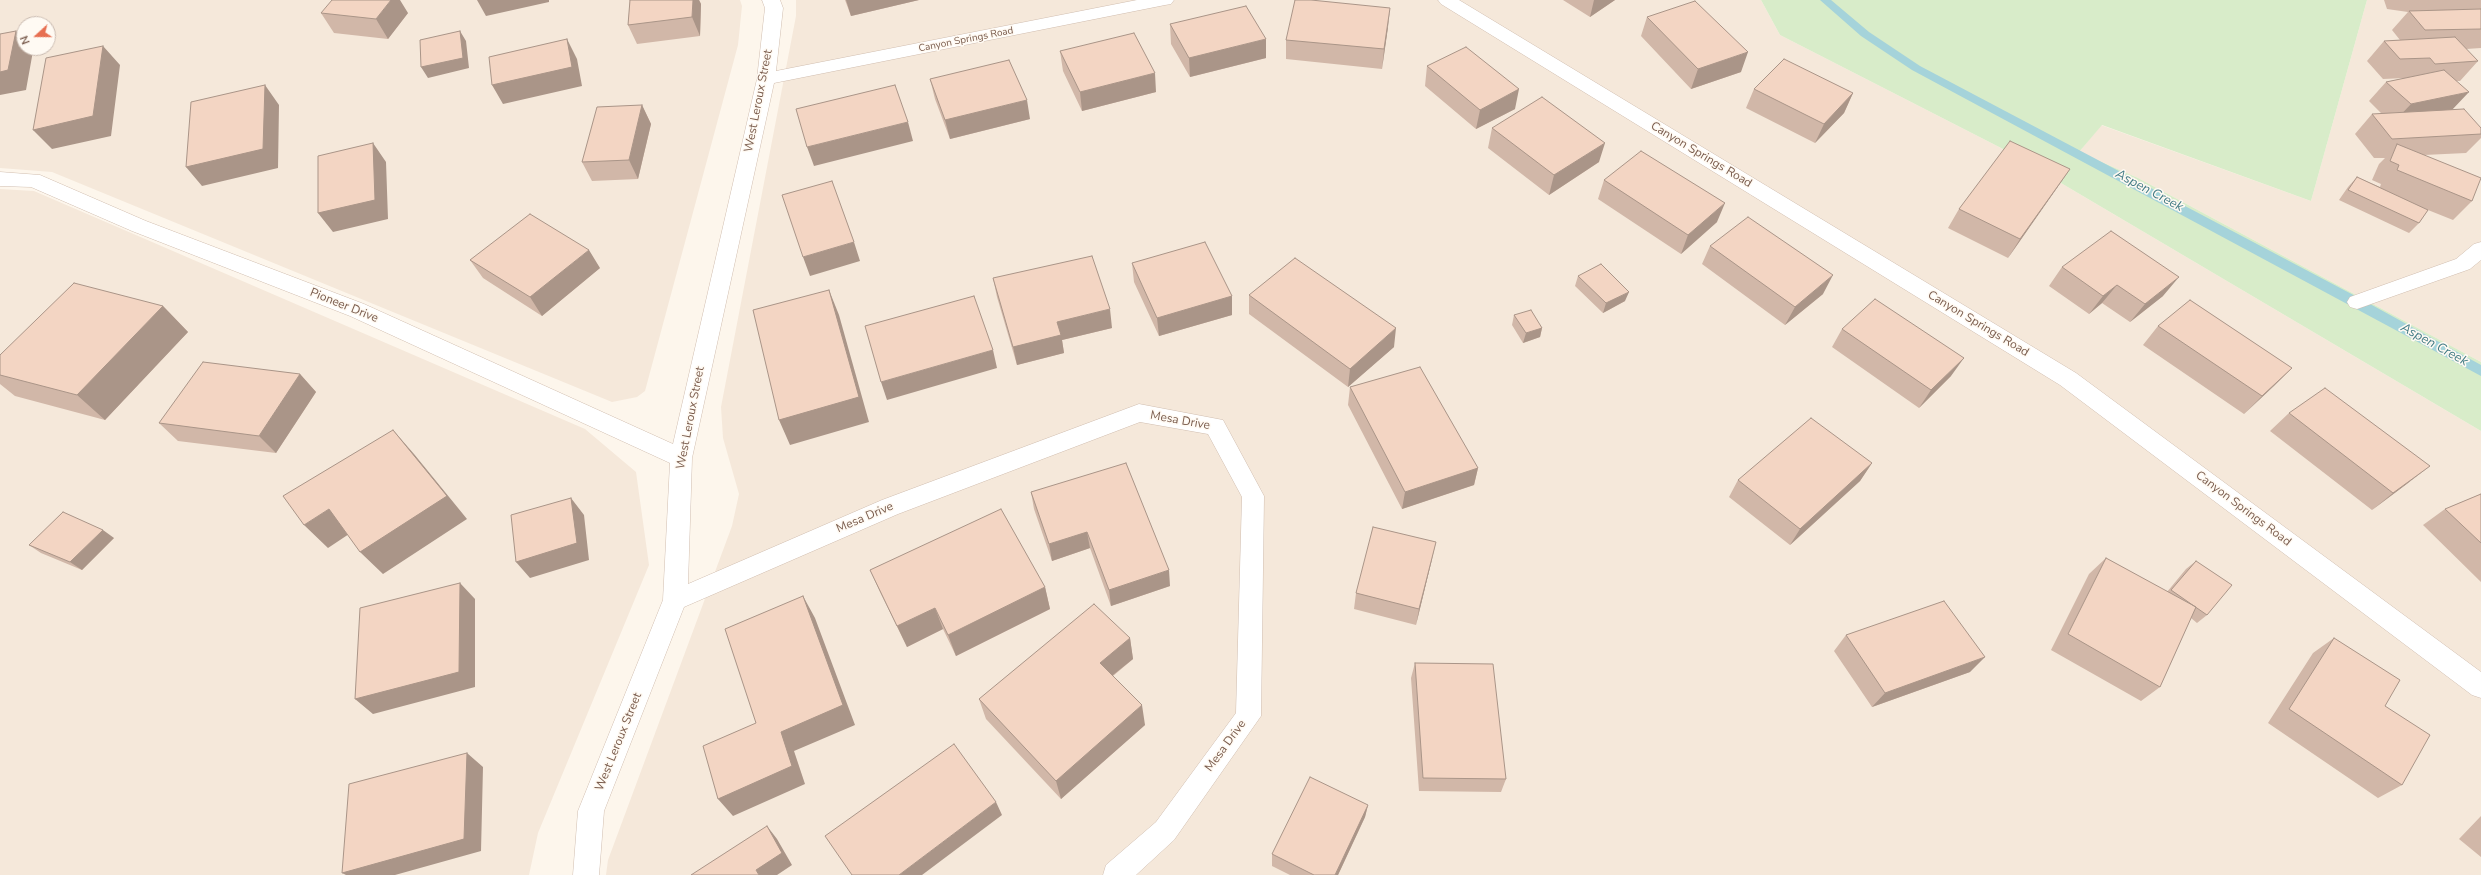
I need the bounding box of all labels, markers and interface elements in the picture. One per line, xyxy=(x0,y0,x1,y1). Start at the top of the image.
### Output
north arrow xyxy=(16,16,56,56)
street label: Canyon Springs Road xyxy=(918,25,1014,55)
text: N xyxy=(17,34,34,47)
street label: West Leroux Street xyxy=(742,48,776,154)
street label: Canyon Springs Road xyxy=(1648,119,1754,191)
water label: Aspen Creek xyxy=(2112,167,2186,215)
street label: Pioneer Drive xyxy=(308,286,380,326)
street label: Canyon Springs Road xyxy=(1925,288,2031,360)
water label: Aspen Creek xyxy=(2398,320,2470,370)
street label: West Leroux Street xyxy=(674,365,708,471)
street label: Mesa Drive xyxy=(1149,409,1211,433)
street label: Canyon Springs Road xyxy=(2192,468,2294,550)
street label: Mesa Drive xyxy=(834,500,896,536)
street label: West Leroux Street xyxy=(593,691,645,793)
street label: Mesa Drive xyxy=(1202,717,1250,775)

